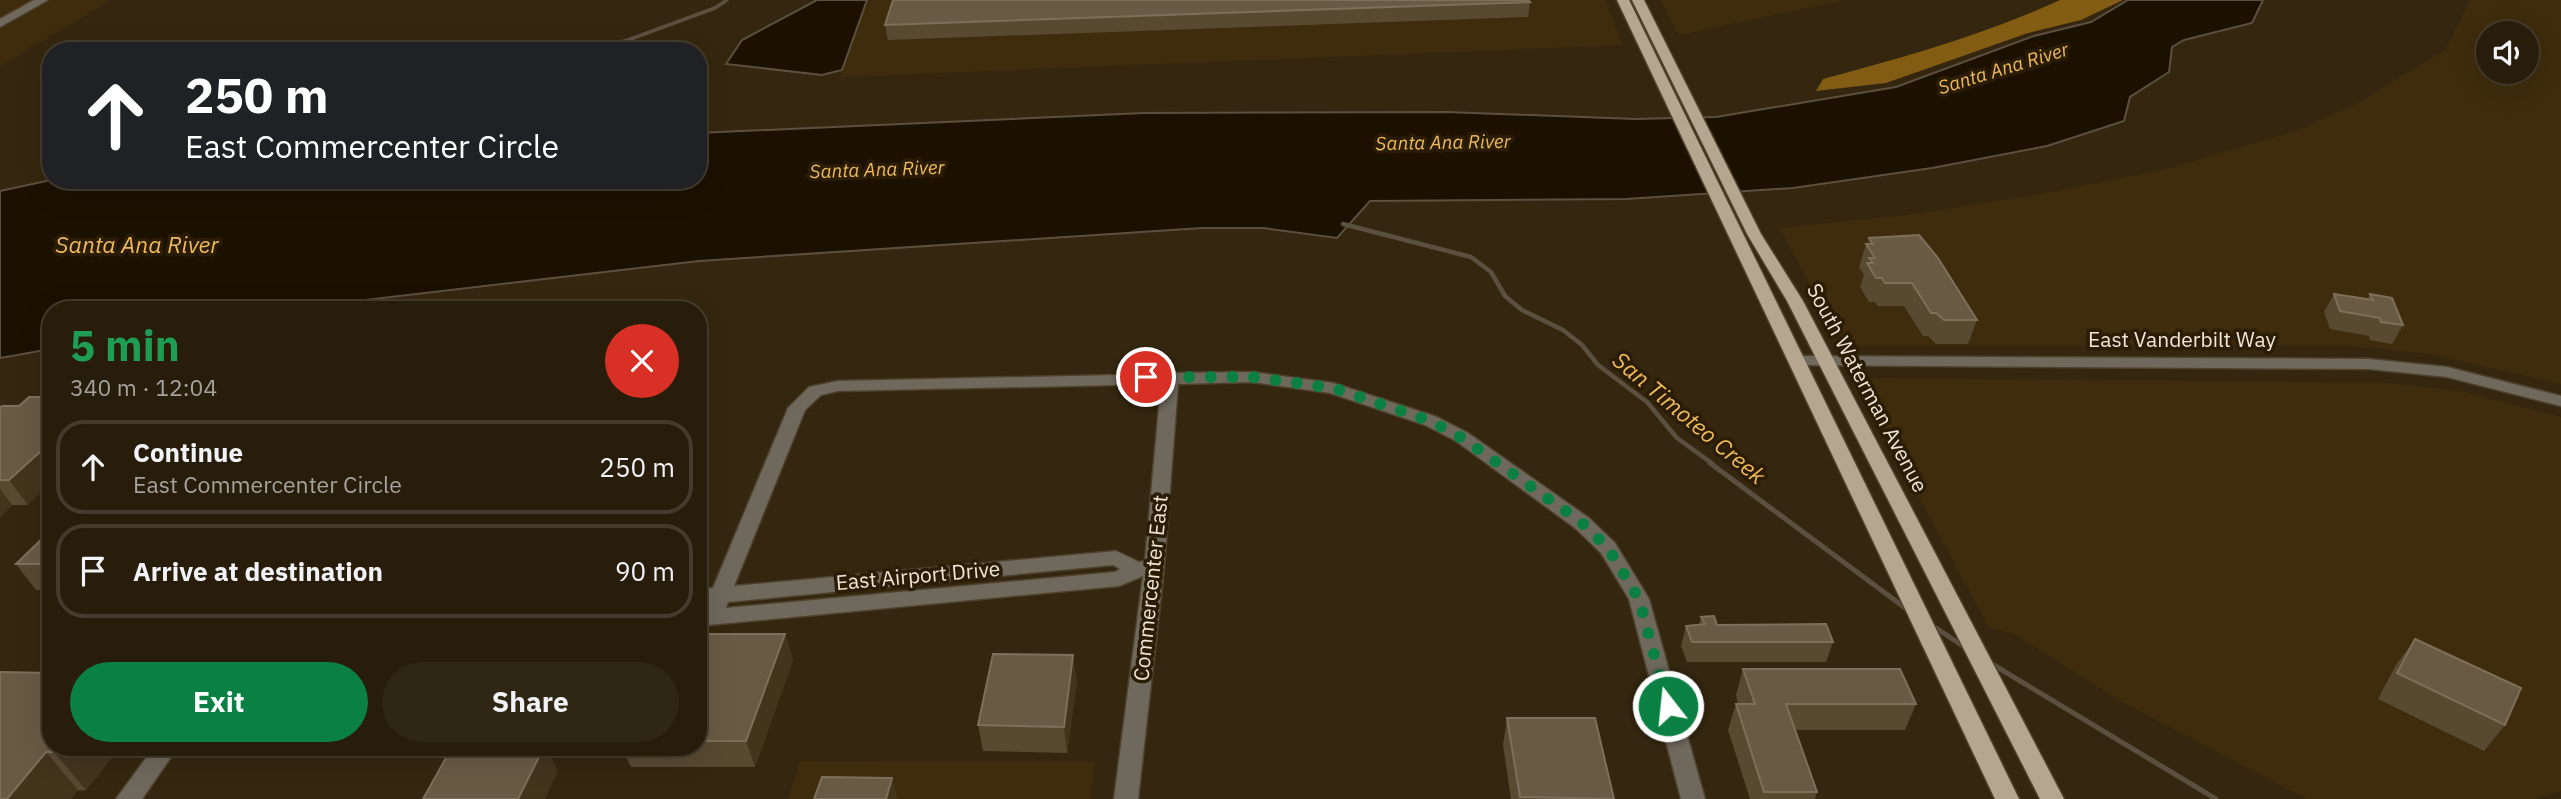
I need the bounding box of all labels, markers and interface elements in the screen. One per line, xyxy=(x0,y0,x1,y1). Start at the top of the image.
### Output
map controls xyxy=(2476,21,2539,84)
button: sound xyxy=(2476,21,2539,84)
water label: Santa Ana River xyxy=(1935,36,2072,99)
text: 250 m xyxy=(185,63,329,126)
icon: ahead xyxy=(70,70,161,161)
text: East Commercenter Circle xyxy=(185,125,559,167)
water label: Santa Ana River xyxy=(1375,129,1512,155)
water label: Santa Ana River xyxy=(809,155,946,183)
water label: Santa Ana River xyxy=(55,229,219,259)
street label: South Waterman Avenue xyxy=(1801,278,1935,497)
text: 5 min xyxy=(70,318,180,373)
button: close xyxy=(605,324,679,398)
street label: East Vanderbilt Way xyxy=(2088,325,2277,353)
water label: San Timoteo Creek xyxy=(1607,344,1773,491)
pin xyxy=(1116,347,1176,407)
icon: arrive xyxy=(1127,358,1165,396)
text: 340 m · 12:04 xyxy=(70,372,217,402)
text: Continue xyxy=(133,435,243,469)
icon: ahead xyxy=(74,448,112,486)
text: 250 m xyxy=(599,450,675,484)
text: East Commercenter Circle xyxy=(133,469,402,499)
street label: Commercenter East xyxy=(1126,493,1174,682)
icon: arrive xyxy=(74,552,112,590)
text: Arrive at destination xyxy=(133,554,383,588)
text: 90 m xyxy=(615,554,675,588)
street label: East Airport Drive xyxy=(834,554,1001,596)
button: Exit xyxy=(70,662,368,742)
button: Share xyxy=(382,662,679,742)
position arrow xyxy=(1631,669,1705,743)

